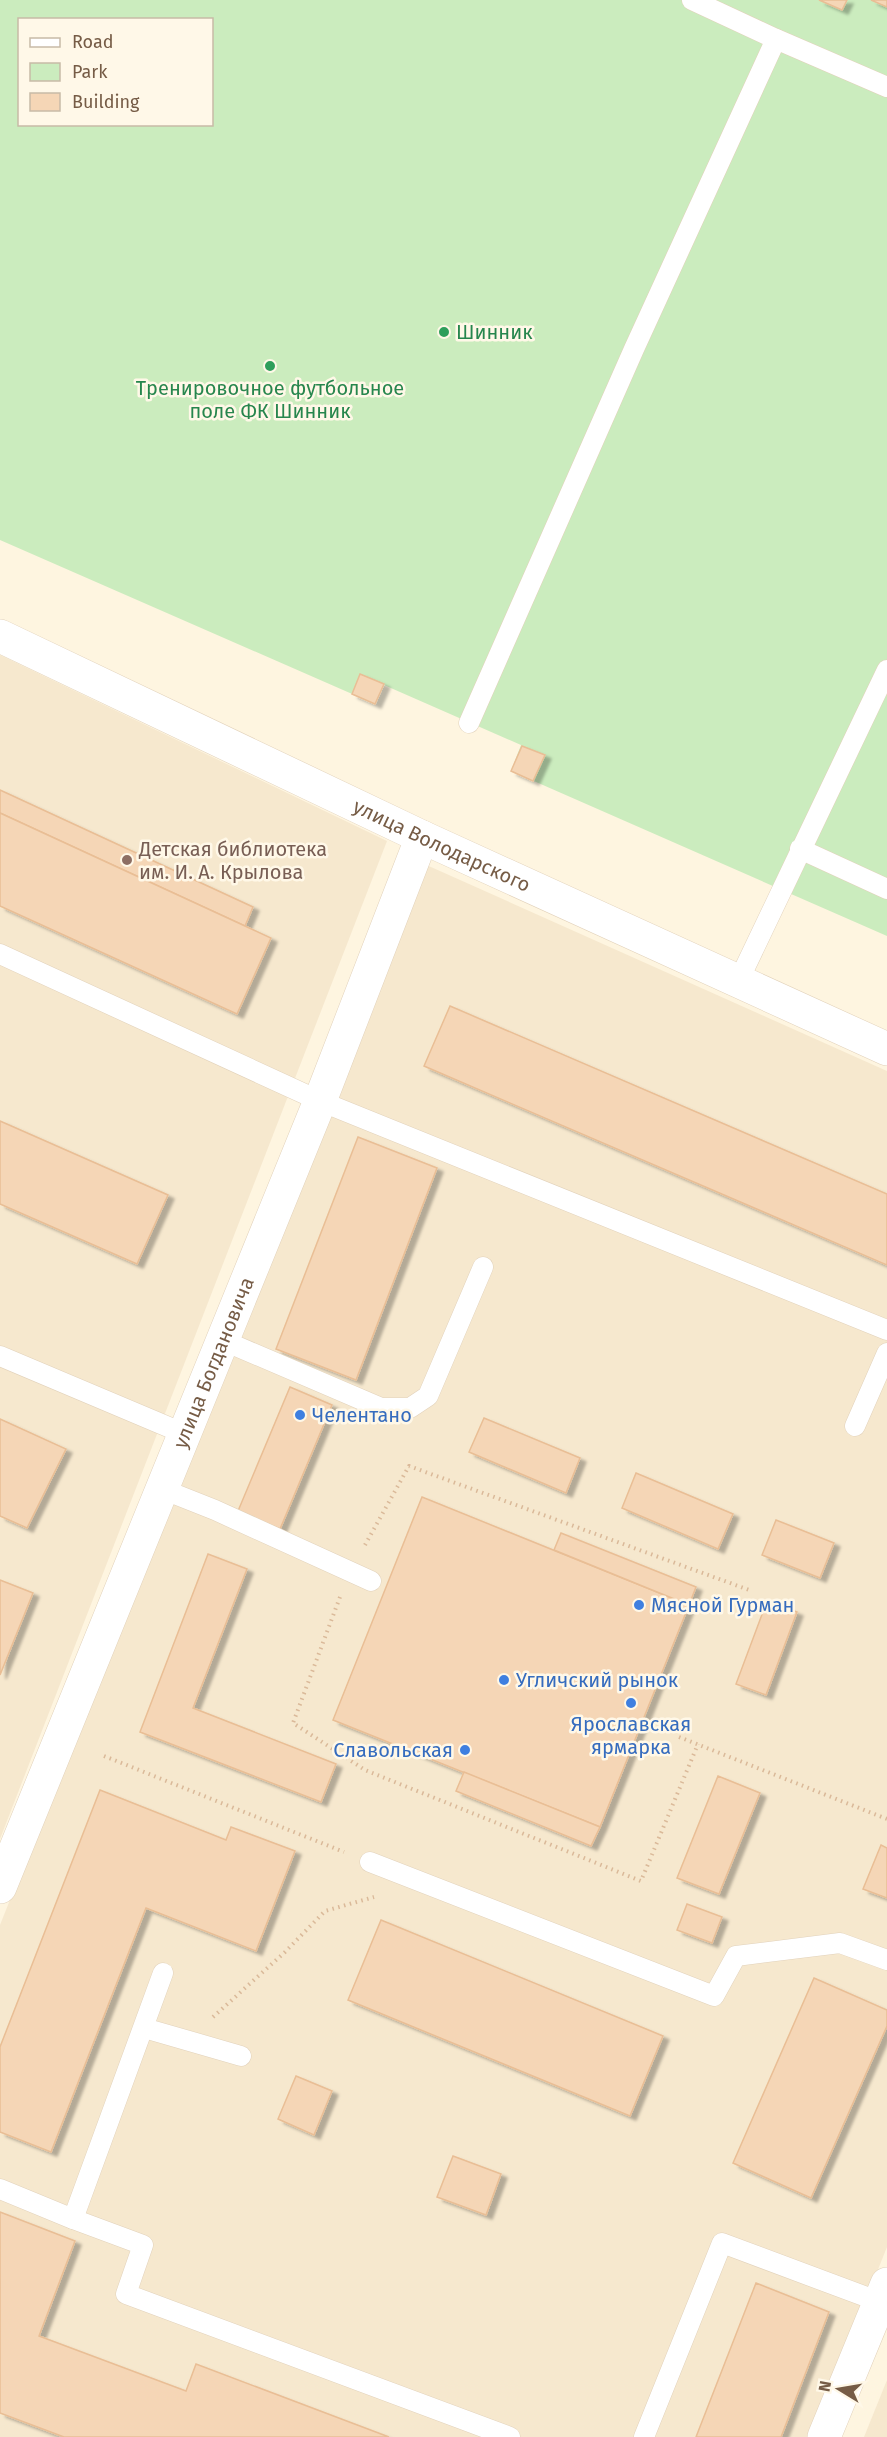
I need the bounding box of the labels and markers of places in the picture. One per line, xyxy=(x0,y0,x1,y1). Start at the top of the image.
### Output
place label: Шинник xyxy=(456,320,533,344)
marker: Шинник xyxy=(437,325,451,339)
marker: Тренировочное футбольное поле ФК Шинник xyxy=(263,359,277,373)
place label: Тренировочное футбольное поле ФК Шинник xyxy=(136,376,404,423)
place label: Детская библиотека им. И. А. Крылова xyxy=(138,837,327,884)
marker: Детская библиотека им. И. А. Крылова xyxy=(120,853,134,867)
place label: Челентано xyxy=(312,1403,412,1427)
marker: Челентано xyxy=(293,1408,307,1422)
place label: Мясной Гурман xyxy=(651,1593,794,1617)
marker: Мясной Гурман xyxy=(632,1598,646,1612)
place label: Угличский рынок xyxy=(516,1668,679,1692)
marker: Угличский рынок xyxy=(497,1673,511,1687)
marker: Ярославская ярмарка xyxy=(624,1696,638,1710)
place label: Ярославская ярмарка xyxy=(571,1712,691,1759)
place label: Славольская xyxy=(333,1738,453,1762)
marker: Славольская xyxy=(458,1743,472,1757)

